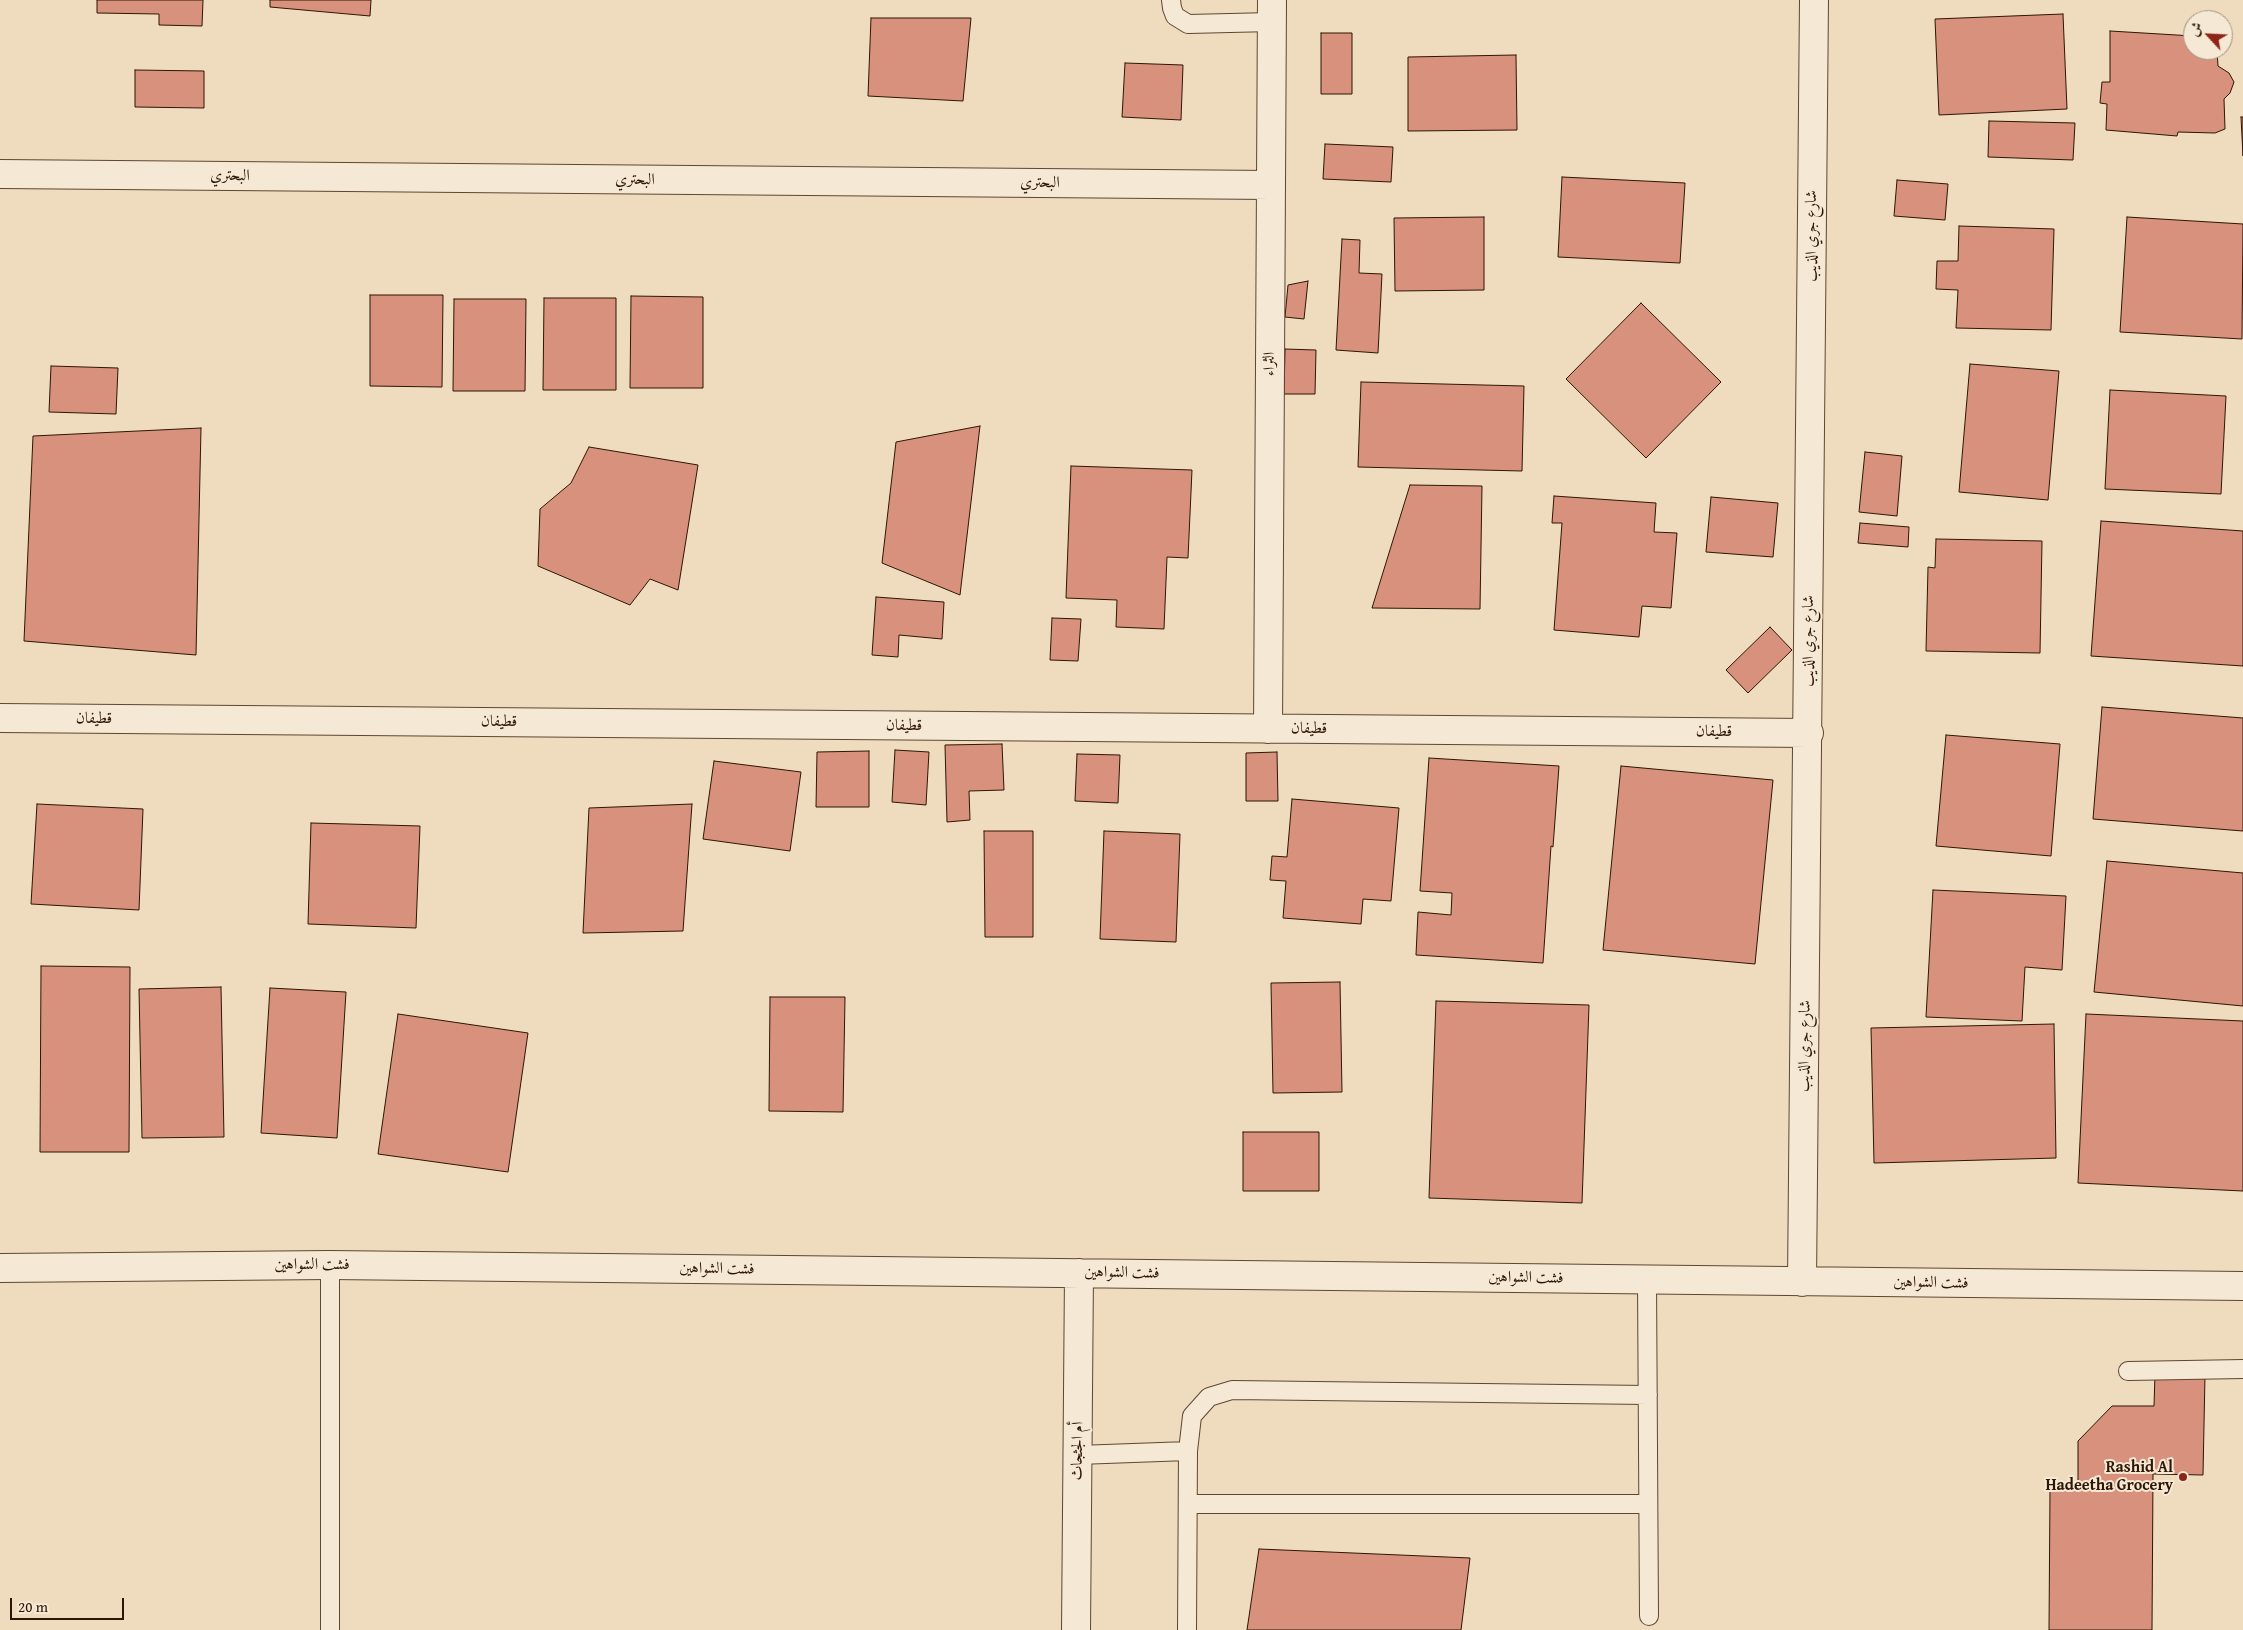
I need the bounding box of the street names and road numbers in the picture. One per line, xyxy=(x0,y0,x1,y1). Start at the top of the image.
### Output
street label: البحتري xyxy=(210,166,250,186)
street label: البحتري xyxy=(615,170,655,190)
street label: البحتري xyxy=(1020,173,1060,193)
street label: شارع جري الذيب xyxy=(1802,190,1822,282)
street label: الثراء xyxy=(1260,352,1280,376)
street label: شارع جري الذيب xyxy=(1799,595,1819,687)
street label: قطيفان xyxy=(76,709,112,729)
street label: قطيفان xyxy=(481,712,517,732)
street label: قطيفان xyxy=(886,716,922,736)
street label: قطيفان xyxy=(1291,719,1327,739)
street label: قطيفان xyxy=(1696,722,1732,742)
street label: شارع جري الذيب xyxy=(1795,1000,1815,1092)
street label: فشت الشواهين xyxy=(274,1255,350,1275)
street label: فشت الشواهين xyxy=(679,1259,755,1279)
street label: فشت الشواهين xyxy=(1084,1263,1160,1283)
street label: فشت الشواهين xyxy=(1488,1268,1564,1288)
street label: فشت الشواهين xyxy=(1893,1273,1969,1293)
street label: أم الجثجاث xyxy=(1068,1421,1088,1481)

